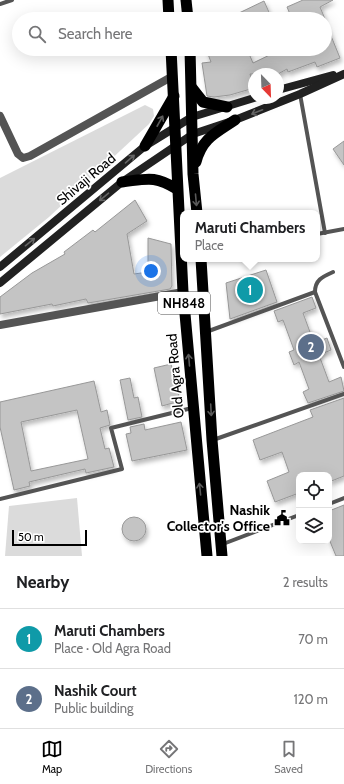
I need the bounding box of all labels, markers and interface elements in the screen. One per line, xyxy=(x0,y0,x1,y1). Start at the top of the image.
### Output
search box xyxy=(12,12,332,56)
icon: search xyxy=(26,23,48,45)
text: Search here xyxy=(58,25,133,43)
north arrow xyxy=(248,68,284,104)
one-way arrow xyxy=(251,108,263,116)
one-way arrow xyxy=(157,115,165,127)
street label: Shivaji Road xyxy=(53,149,119,209)
one-way arrow xyxy=(125,154,135,164)
one-way arrow xyxy=(98,192,109,201)
one-way arrow xyxy=(192,193,199,206)
popup xyxy=(180,210,320,262)
text: Maruti Chambers xyxy=(195,219,305,237)
one-way arrow xyxy=(24,237,35,246)
text: Place xyxy=(195,237,224,253)
your location xyxy=(141,261,161,281)
pin: 1 xyxy=(237,275,263,305)
road number: NH848 xyxy=(158,292,210,314)
pin: 2 xyxy=(298,332,324,362)
street label: Old Agra Road xyxy=(162,333,188,419)
one-way arrow xyxy=(185,354,192,367)
one-way arrow xyxy=(207,403,214,416)
map controls xyxy=(296,472,332,544)
button: locate xyxy=(296,472,332,508)
one-way arrow xyxy=(197,483,204,496)
place label: Nashik Collector's Office xyxy=(167,501,270,535)
button: layers xyxy=(296,508,332,544)
public building icon: Nashik Collector's Office xyxy=(273,509,291,527)
scale bar xyxy=(12,528,87,547)
text: 50 m xyxy=(18,530,44,544)
text: Nearby xyxy=(16,572,69,592)
text: 2 results xyxy=(283,574,328,590)
text: Maruti Chambers xyxy=(54,622,165,640)
text: 1 xyxy=(27,631,31,647)
text: 70 m xyxy=(298,631,328,647)
text: Place · Old Agra Road xyxy=(54,640,171,656)
text: Nashik Court xyxy=(54,682,137,700)
text: 2 xyxy=(26,691,32,707)
text: 120 m xyxy=(294,691,328,707)
text: Public building xyxy=(54,700,134,716)
tab: Map xyxy=(41,738,63,776)
tab: Directions xyxy=(145,738,192,776)
tab: Saved xyxy=(274,738,303,776)

